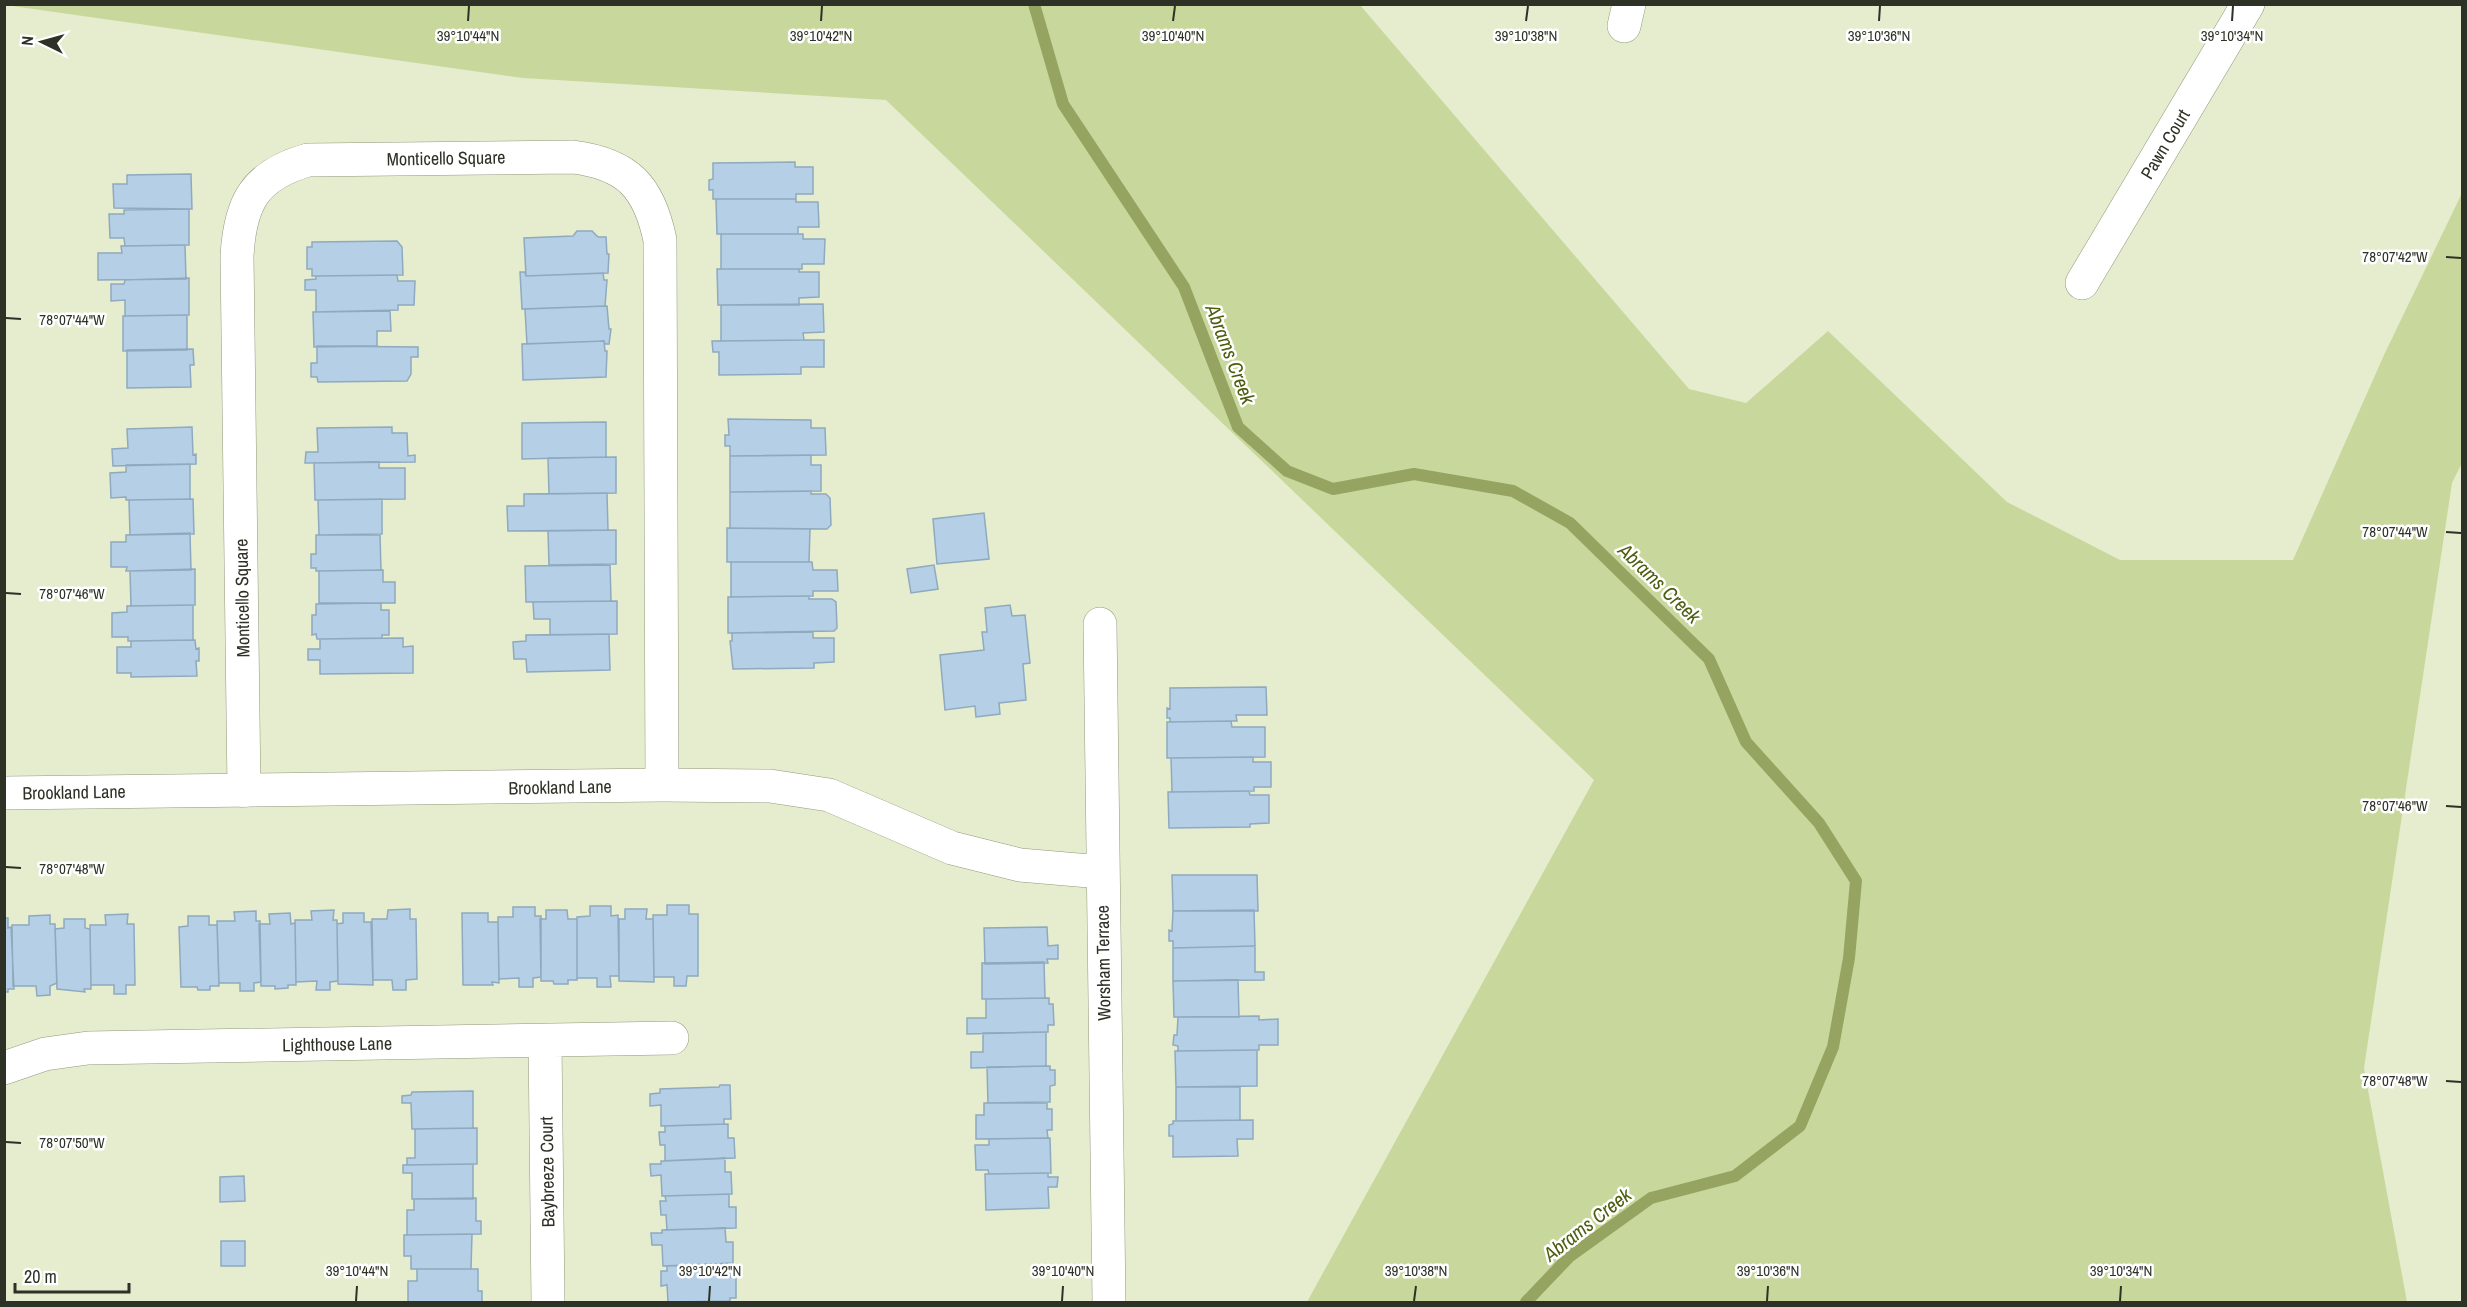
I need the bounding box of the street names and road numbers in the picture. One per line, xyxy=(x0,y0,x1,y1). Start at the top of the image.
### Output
street label: Pawn Court xyxy=(2134,105,2196,183)
street label: Monticello Square xyxy=(386,144,506,172)
street label: Monticello Square xyxy=(228,538,256,658)
street label: Brookland Lane xyxy=(508,774,612,800)
street label: Brookland Lane xyxy=(22,779,126,805)
street label: Worsham Terrace xyxy=(1089,905,1117,1021)
street label: Lighthouse Lane xyxy=(282,1031,392,1057)
street label: Baybreeze Court xyxy=(534,1116,560,1228)

